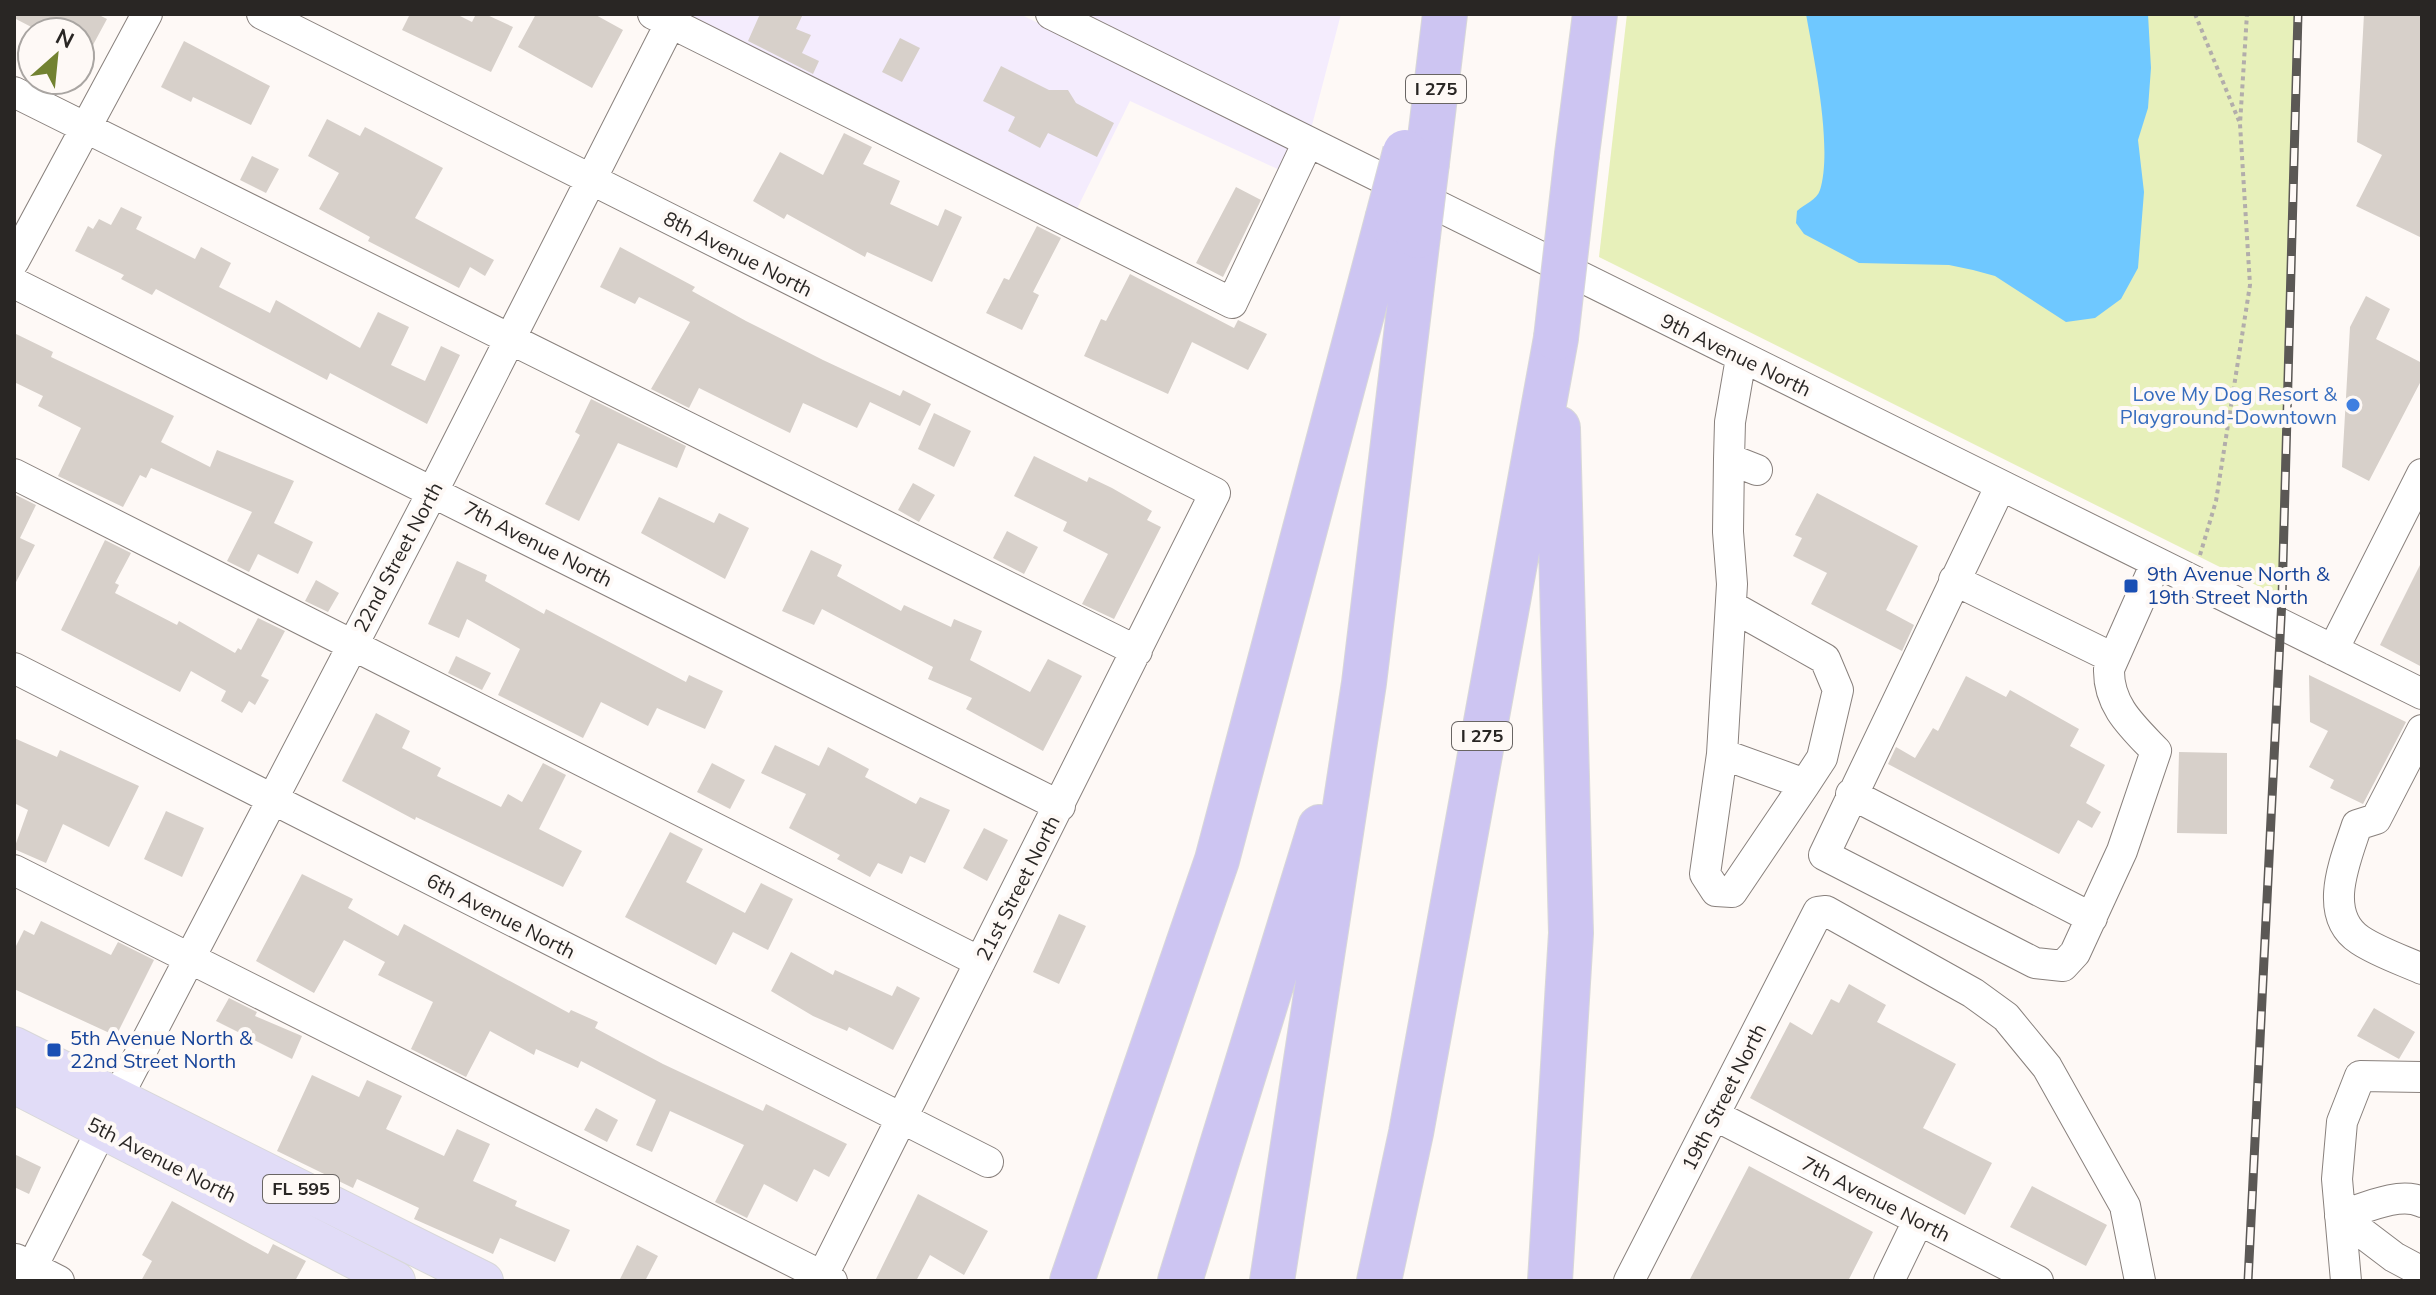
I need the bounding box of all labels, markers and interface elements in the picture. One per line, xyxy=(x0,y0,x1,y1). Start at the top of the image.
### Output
north arrow xyxy=(16,16,96,96)
text: N xyxy=(51,22,79,54)
road number: I 275 xyxy=(1406,75,1466,103)
street label: 8th Avenue North xyxy=(660,205,817,302)
street label: 9th Avenue North xyxy=(1657,307,1815,402)
place label: Love My Dog Resort & Playground-Downtown xyxy=(2120,381,2338,429)
marker: Love My Dog Resort & Playground-Downtown xyxy=(2344,396,2362,414)
street label: 22nd Street North xyxy=(347,477,448,636)
street label: 7th Avenue North xyxy=(460,495,617,592)
place label: 9th Avenue North & 19th Street North xyxy=(2147,561,2330,609)
marker: 9th Avenue North & 19th Street North xyxy=(2122,577,2140,595)
road number: I 275 xyxy=(1452,722,1512,750)
street label: 21st Street North xyxy=(970,811,1065,964)
street label: 6th Avenue North xyxy=(423,867,580,964)
street label: 19th Street North xyxy=(1676,1019,1771,1174)
place label: 5th Avenue North & 22nd Street North xyxy=(70,1025,253,1073)
marker: 5th Avenue North & 22nd Street North xyxy=(45,1041,63,1059)
street label: 5th Avenue North xyxy=(84,1111,241,1208)
street label: 7th Avenue North xyxy=(1798,1150,1955,1247)
road number: FL 595 xyxy=(263,1175,339,1203)

